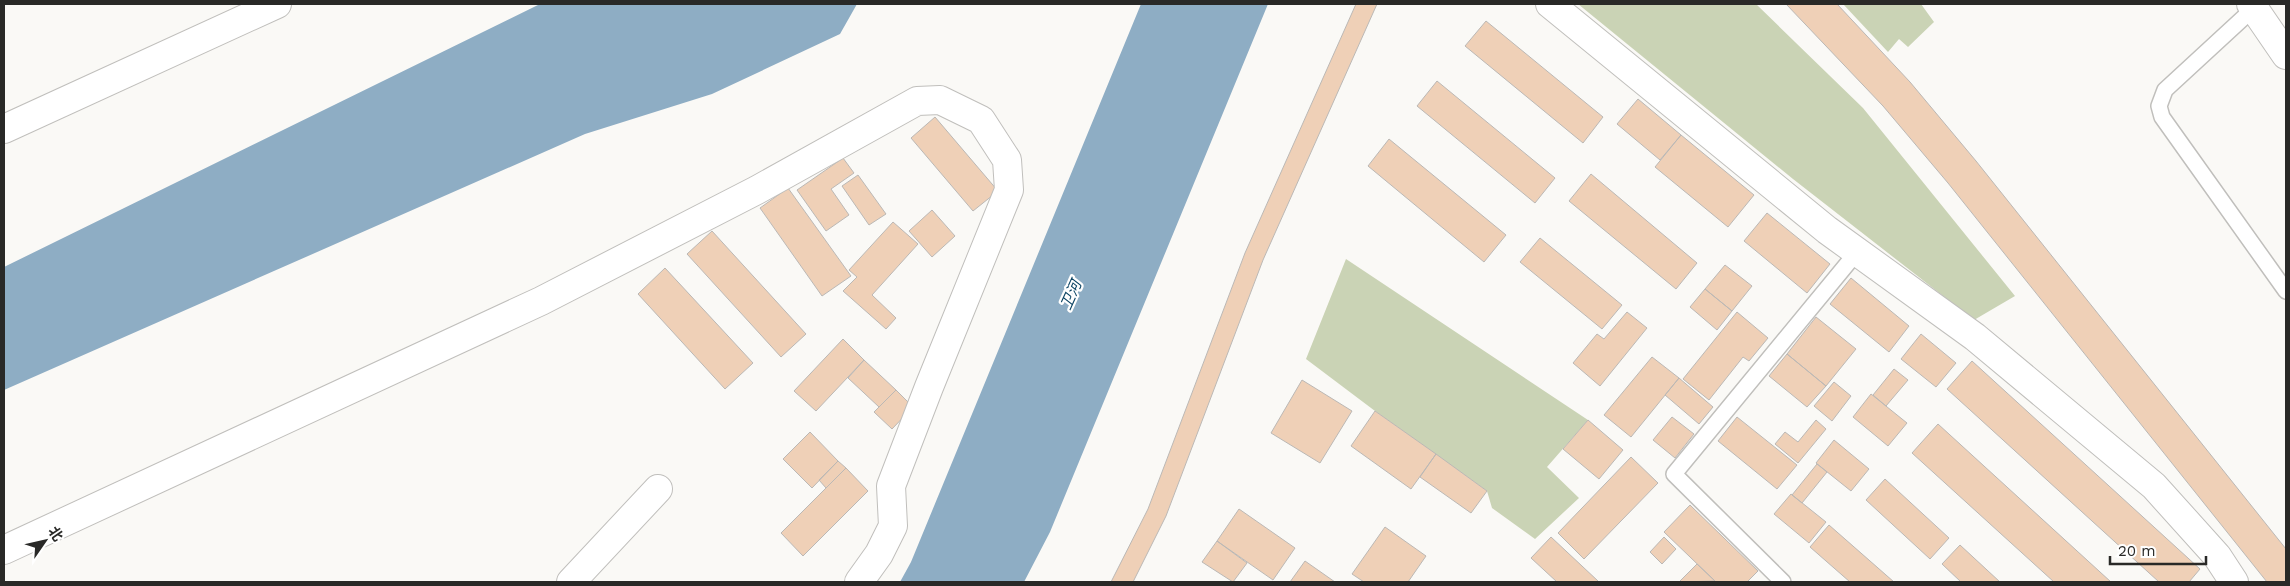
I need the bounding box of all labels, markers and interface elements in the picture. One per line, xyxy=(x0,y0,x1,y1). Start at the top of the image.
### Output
water label: 卫河 xyxy=(1057,275,1087,312)
north arrow xyxy=(20,516,70,566)
text: 北 xyxy=(45,523,66,544)
scale bar xyxy=(2110,534,2206,566)
text: 20 m xyxy=(2118,542,2156,560)

